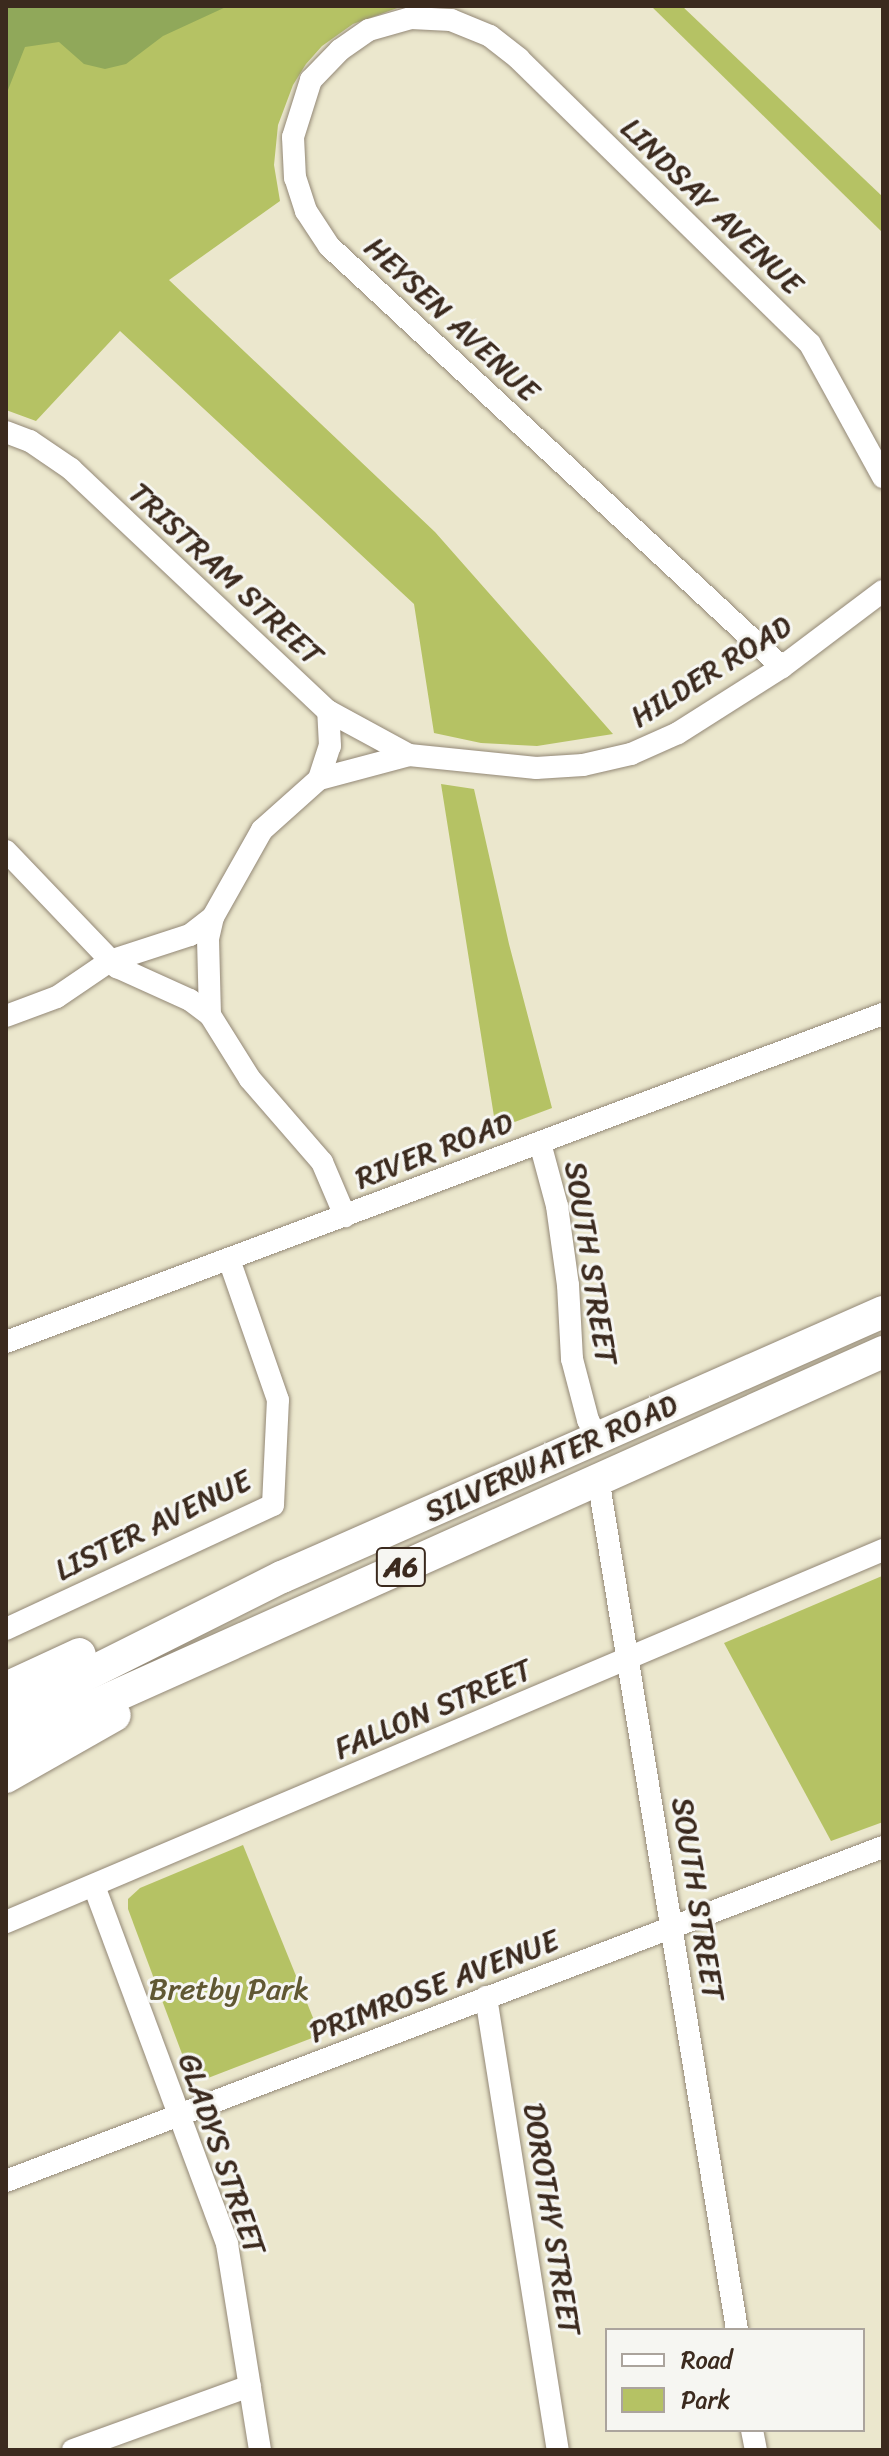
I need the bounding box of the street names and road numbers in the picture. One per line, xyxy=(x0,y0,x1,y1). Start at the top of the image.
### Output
street label: LINDSAY AVENUE xyxy=(614,110,810,302)
street label: HEYSEN AVENUE xyxy=(358,229,546,409)
street label: TRISTRAM STREET xyxy=(122,475,330,673)
street label: HILDER ROAD xyxy=(624,607,798,735)
street label: RIVER ROAD xyxy=(350,1104,518,1196)
street label: SOUTH STREET xyxy=(557,1159,625,1367)
street label: SILVERWATER ROAD xyxy=(419,1386,683,1530)
street label: LISTER AVENUE xyxy=(49,1462,257,1588)
road number: A6 xyxy=(375,1543,427,1591)
street label: FALLON STREET xyxy=(328,1651,538,1767)
street label: SOUTH STREET xyxy=(664,1795,732,2003)
street label: PRIMROSE AVENUE xyxy=(304,1922,564,2050)
street label: GLADYS STREET xyxy=(170,2047,274,2261)
street label: DOROTHY STREET xyxy=(516,2099,588,2339)

